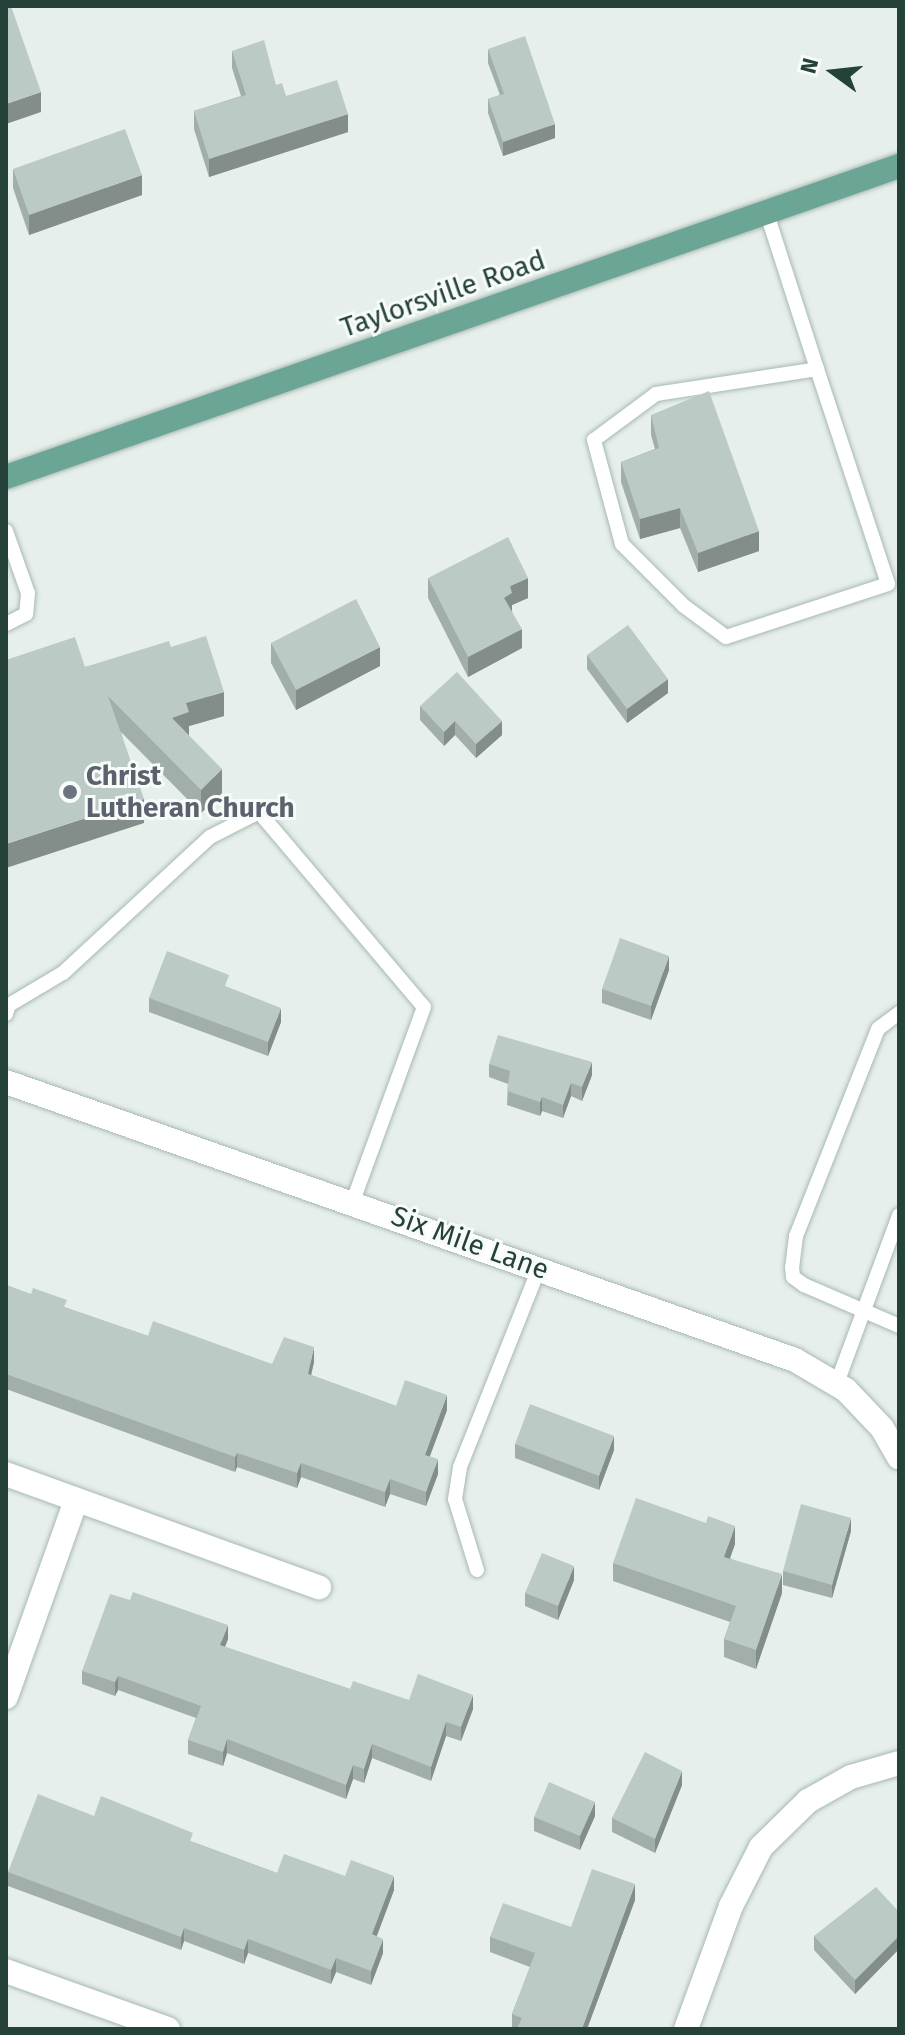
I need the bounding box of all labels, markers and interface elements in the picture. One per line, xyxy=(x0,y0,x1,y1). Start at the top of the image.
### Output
north arrow xyxy=(793,32,873,112)
text: N xyxy=(794,55,824,76)
street label: Taylorsville Road xyxy=(336,243,550,345)
place label: Christ Lutheran Church xyxy=(86,759,295,825)
marker: Christ Lutheran Church xyxy=(61,783,79,801)
street label: Six Mile Lane xyxy=(387,1199,553,1287)

